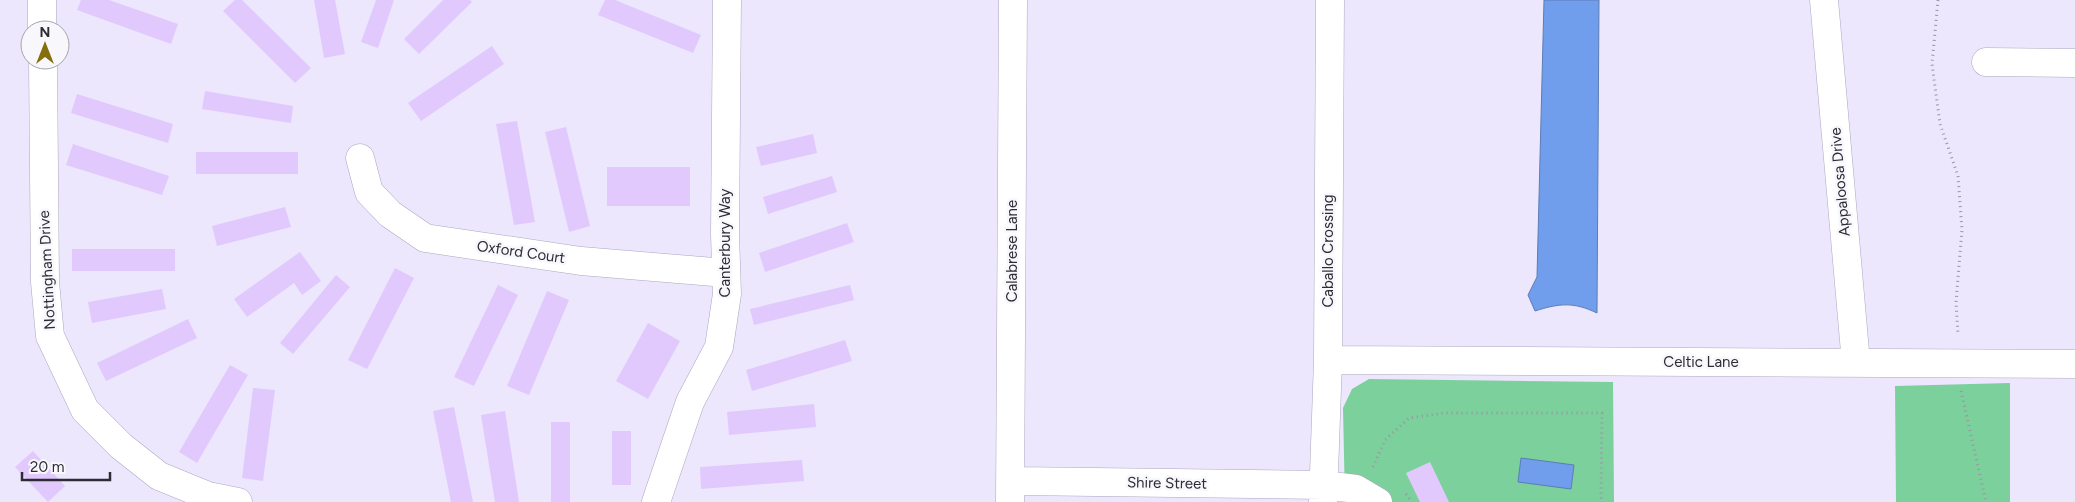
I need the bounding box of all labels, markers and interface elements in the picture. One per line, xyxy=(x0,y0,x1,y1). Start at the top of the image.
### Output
north arrow xyxy=(20,20,70,70)
text: N xyxy=(40,24,50,41)
street label: Appaloosa Drive xyxy=(1826,127,1854,237)
street label: Canterbury Way xyxy=(716,189,734,297)
street label: Caballo Crossing xyxy=(1319,194,1337,308)
street label: Calabrese Lane xyxy=(1003,200,1021,302)
street label: Nottingham Drive xyxy=(35,210,59,330)
street label: Oxford Court xyxy=(476,237,567,267)
street label: Celtic Lane xyxy=(1663,353,1739,371)
scale bar xyxy=(22,450,110,482)
text: 20 m xyxy=(30,458,64,476)
street label: Shire Street xyxy=(1127,473,1207,493)

